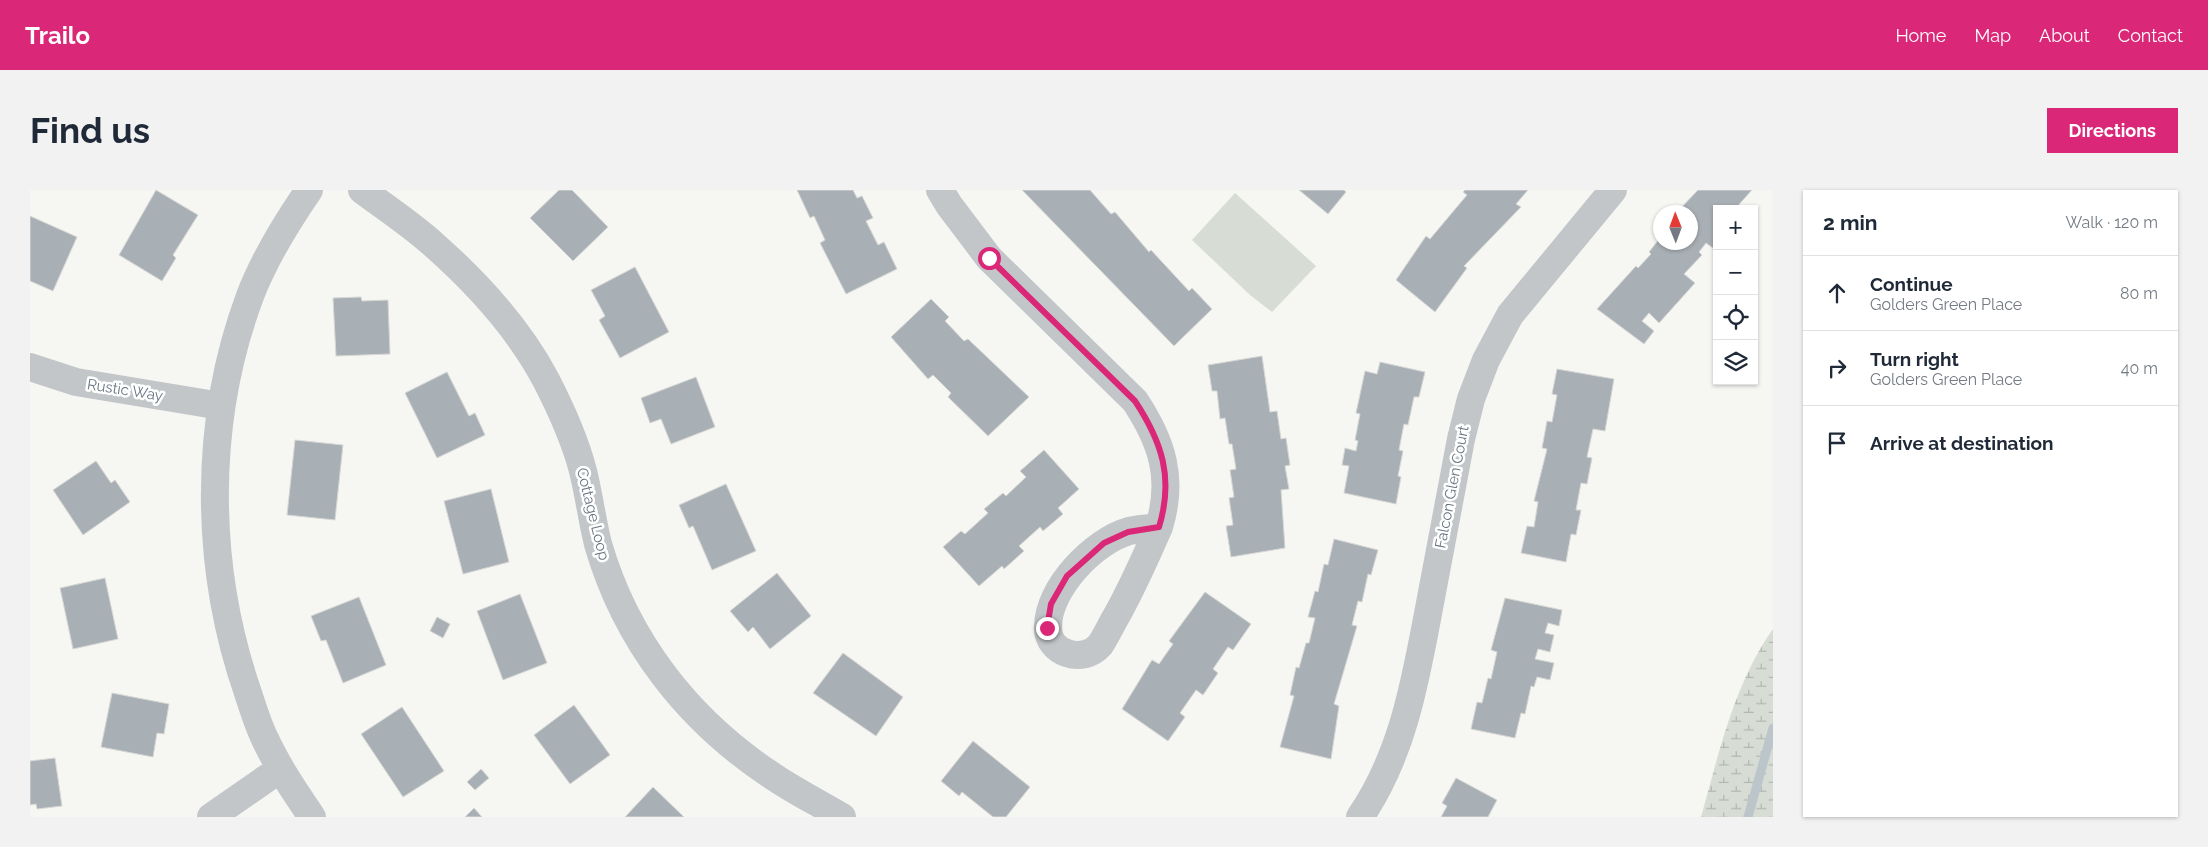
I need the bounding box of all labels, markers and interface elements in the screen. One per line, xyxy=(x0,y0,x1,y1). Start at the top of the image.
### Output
text: Trailo xyxy=(25,21,90,50)
text: Home xyxy=(1895,25,1946,46)
text: Map xyxy=(1974,25,2011,46)
text: About xyxy=(2039,25,2090,46)
text: Contact xyxy=(2118,25,2183,46)
button: Directions xyxy=(2047,108,2178,153)
text: Find us xyxy=(30,110,150,151)
north arrow xyxy=(1653,205,1698,250)
map controls xyxy=(1713,205,1758,385)
button: + xyxy=(1713,205,1758,250)
text: 2 min xyxy=(1823,210,1877,235)
text: Walk · 120 m xyxy=(2066,213,2158,232)
route start xyxy=(978,247,1001,270)
button: − xyxy=(1713,250,1758,295)
text: Continue xyxy=(1870,273,1953,295)
icon: ahead xyxy=(1823,279,1851,307)
text: 80 m xyxy=(2120,284,2158,303)
button: locate xyxy=(1713,295,1758,340)
text: Golders Green Place xyxy=(1870,295,2022,314)
button: layers xyxy=(1713,340,1758,385)
text: Turn right xyxy=(1870,348,1959,370)
icon: right xyxy=(1823,354,1851,382)
text: 40 m xyxy=(2121,359,2158,378)
text: Golders Green Place xyxy=(1870,370,2022,389)
street label: Rustic Way xyxy=(86,375,164,405)
street label: Falcon Glen Court xyxy=(1431,424,1473,550)
icon: arrive xyxy=(1823,429,1851,457)
text: Arrive at destination xyxy=(1870,432,2054,454)
street label: Cottage Loop xyxy=(573,466,613,562)
route end xyxy=(1036,617,1059,640)

